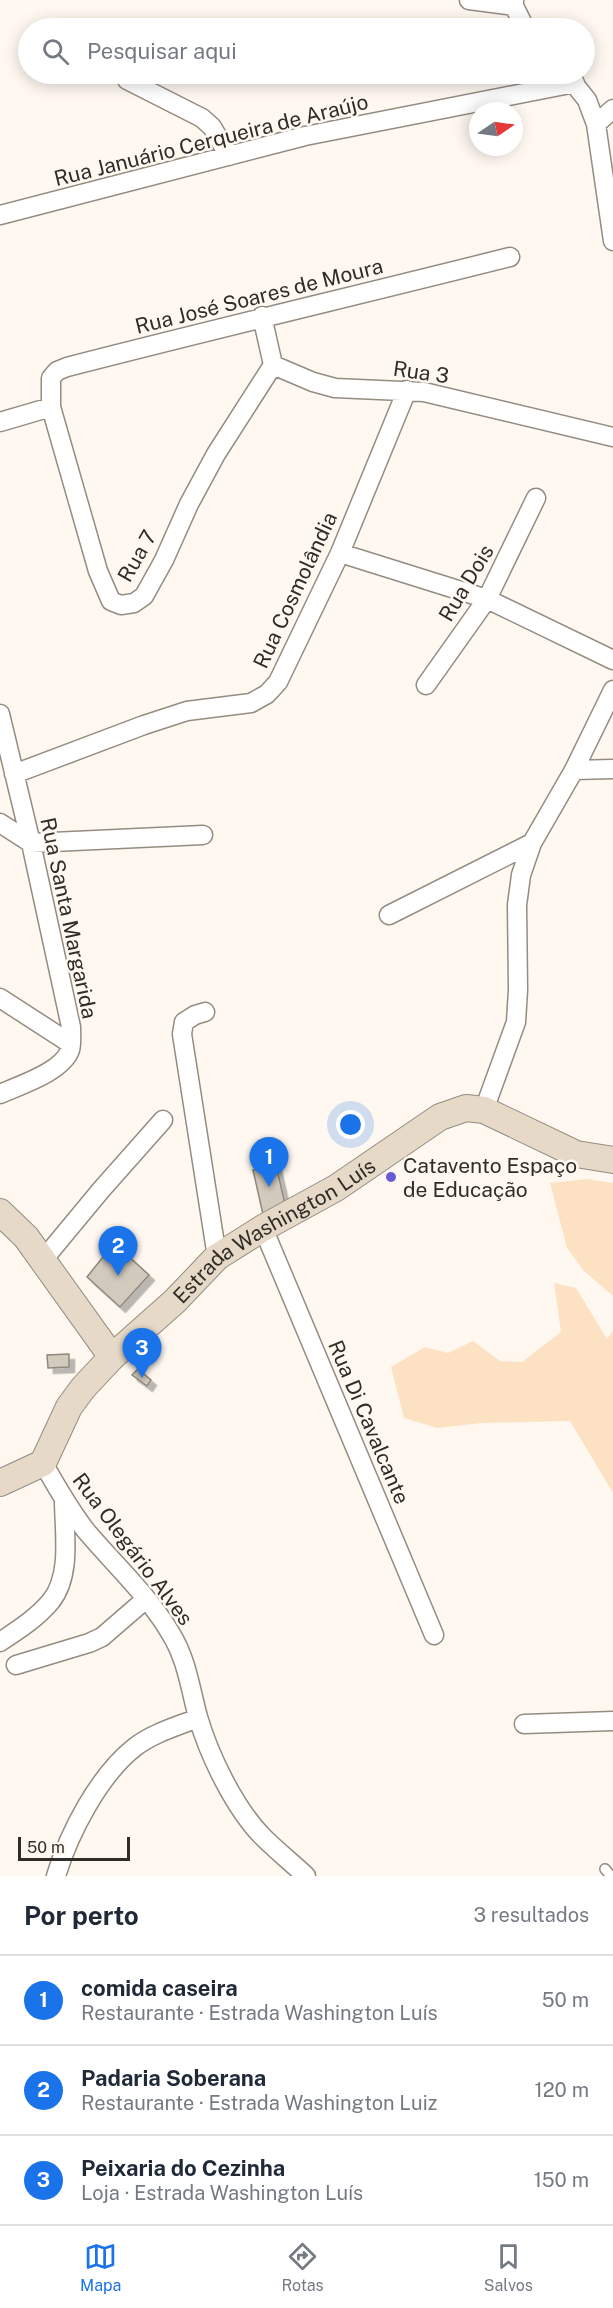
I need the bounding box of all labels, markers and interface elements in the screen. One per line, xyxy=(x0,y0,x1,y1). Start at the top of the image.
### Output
search box xyxy=(18,18,595,84)
icon: search xyxy=(39,35,72,68)
text: Pesquisar aqui xyxy=(87,38,237,64)
street label: Rua Januário Cerqueira de Araújo xyxy=(51,89,371,191)
north arrow xyxy=(469,102,523,156)
street label: Rua José Soares de Moura xyxy=(132,253,386,339)
street label: Rua 3 xyxy=(391,356,451,388)
street label: Rua Cosmolândia xyxy=(248,508,342,672)
street label: Rua 7 xyxy=(112,526,162,586)
street label: Rua Dois xyxy=(433,540,499,626)
street label: Rua Santa Margarida xyxy=(35,815,103,1021)
your location xyxy=(336,1110,365,1139)
pin: 1 xyxy=(250,1138,288,1187)
street label: Estrada Washington Luís xyxy=(167,1153,380,1308)
place label: Catavento Espaço de Educação xyxy=(403,1153,577,1202)
marker: Catavento Espaço de Educação xyxy=(384,1170,398,1184)
pin: 2 xyxy=(98,1226,138,1276)
pin: 3 xyxy=(122,1328,162,1378)
street label: Rua Di Cavalcante xyxy=(323,1336,415,1508)
street label: Rua Olegário Alves xyxy=(68,1468,198,1630)
scale bar xyxy=(18,1834,130,1862)
text: 50 m xyxy=(27,1838,65,1857)
text: Por perto xyxy=(24,1900,139,1931)
text: 3 resultados xyxy=(473,1903,589,1927)
text: comida caseira xyxy=(81,1975,238,2001)
text: 1 xyxy=(39,1988,48,2012)
text: 50 m xyxy=(542,1988,589,2012)
text: Restaurante · Estrada Washington Luís xyxy=(81,2001,438,2025)
text: Padaria Soberana xyxy=(81,2065,266,2091)
text: 2 xyxy=(37,2078,50,2102)
text: 120 m xyxy=(535,2078,589,2102)
text: Restaurante · Estrada Washington Luiz xyxy=(81,2091,437,2115)
text: Peixaria do Cezinha xyxy=(81,2155,285,2181)
text: 3 xyxy=(37,2168,50,2192)
text: 150 m xyxy=(534,2168,589,2192)
text: Loja · Estrada Washington Luís xyxy=(81,2181,363,2205)
tab: Mapa xyxy=(80,2240,121,2295)
tab: Rotas xyxy=(281,2240,324,2295)
tab: Salvos xyxy=(484,2240,533,2295)

